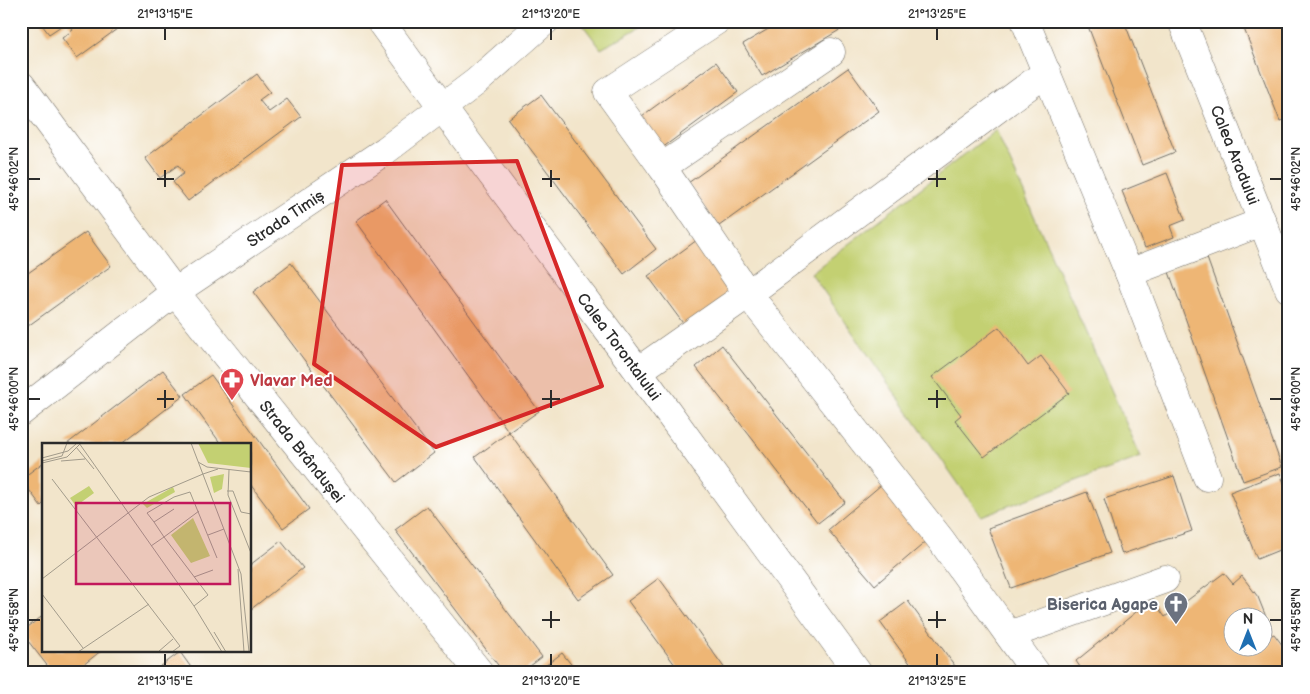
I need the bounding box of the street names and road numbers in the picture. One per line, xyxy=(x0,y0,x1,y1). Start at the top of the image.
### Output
street label: Calea Aradului xyxy=(1206,103,1262,208)
street label: Strada Timiș xyxy=(244,186,328,252)
street label: Calea Torontalului xyxy=(572,290,664,405)
street label: Strada Brândușei xyxy=(255,397,348,507)

